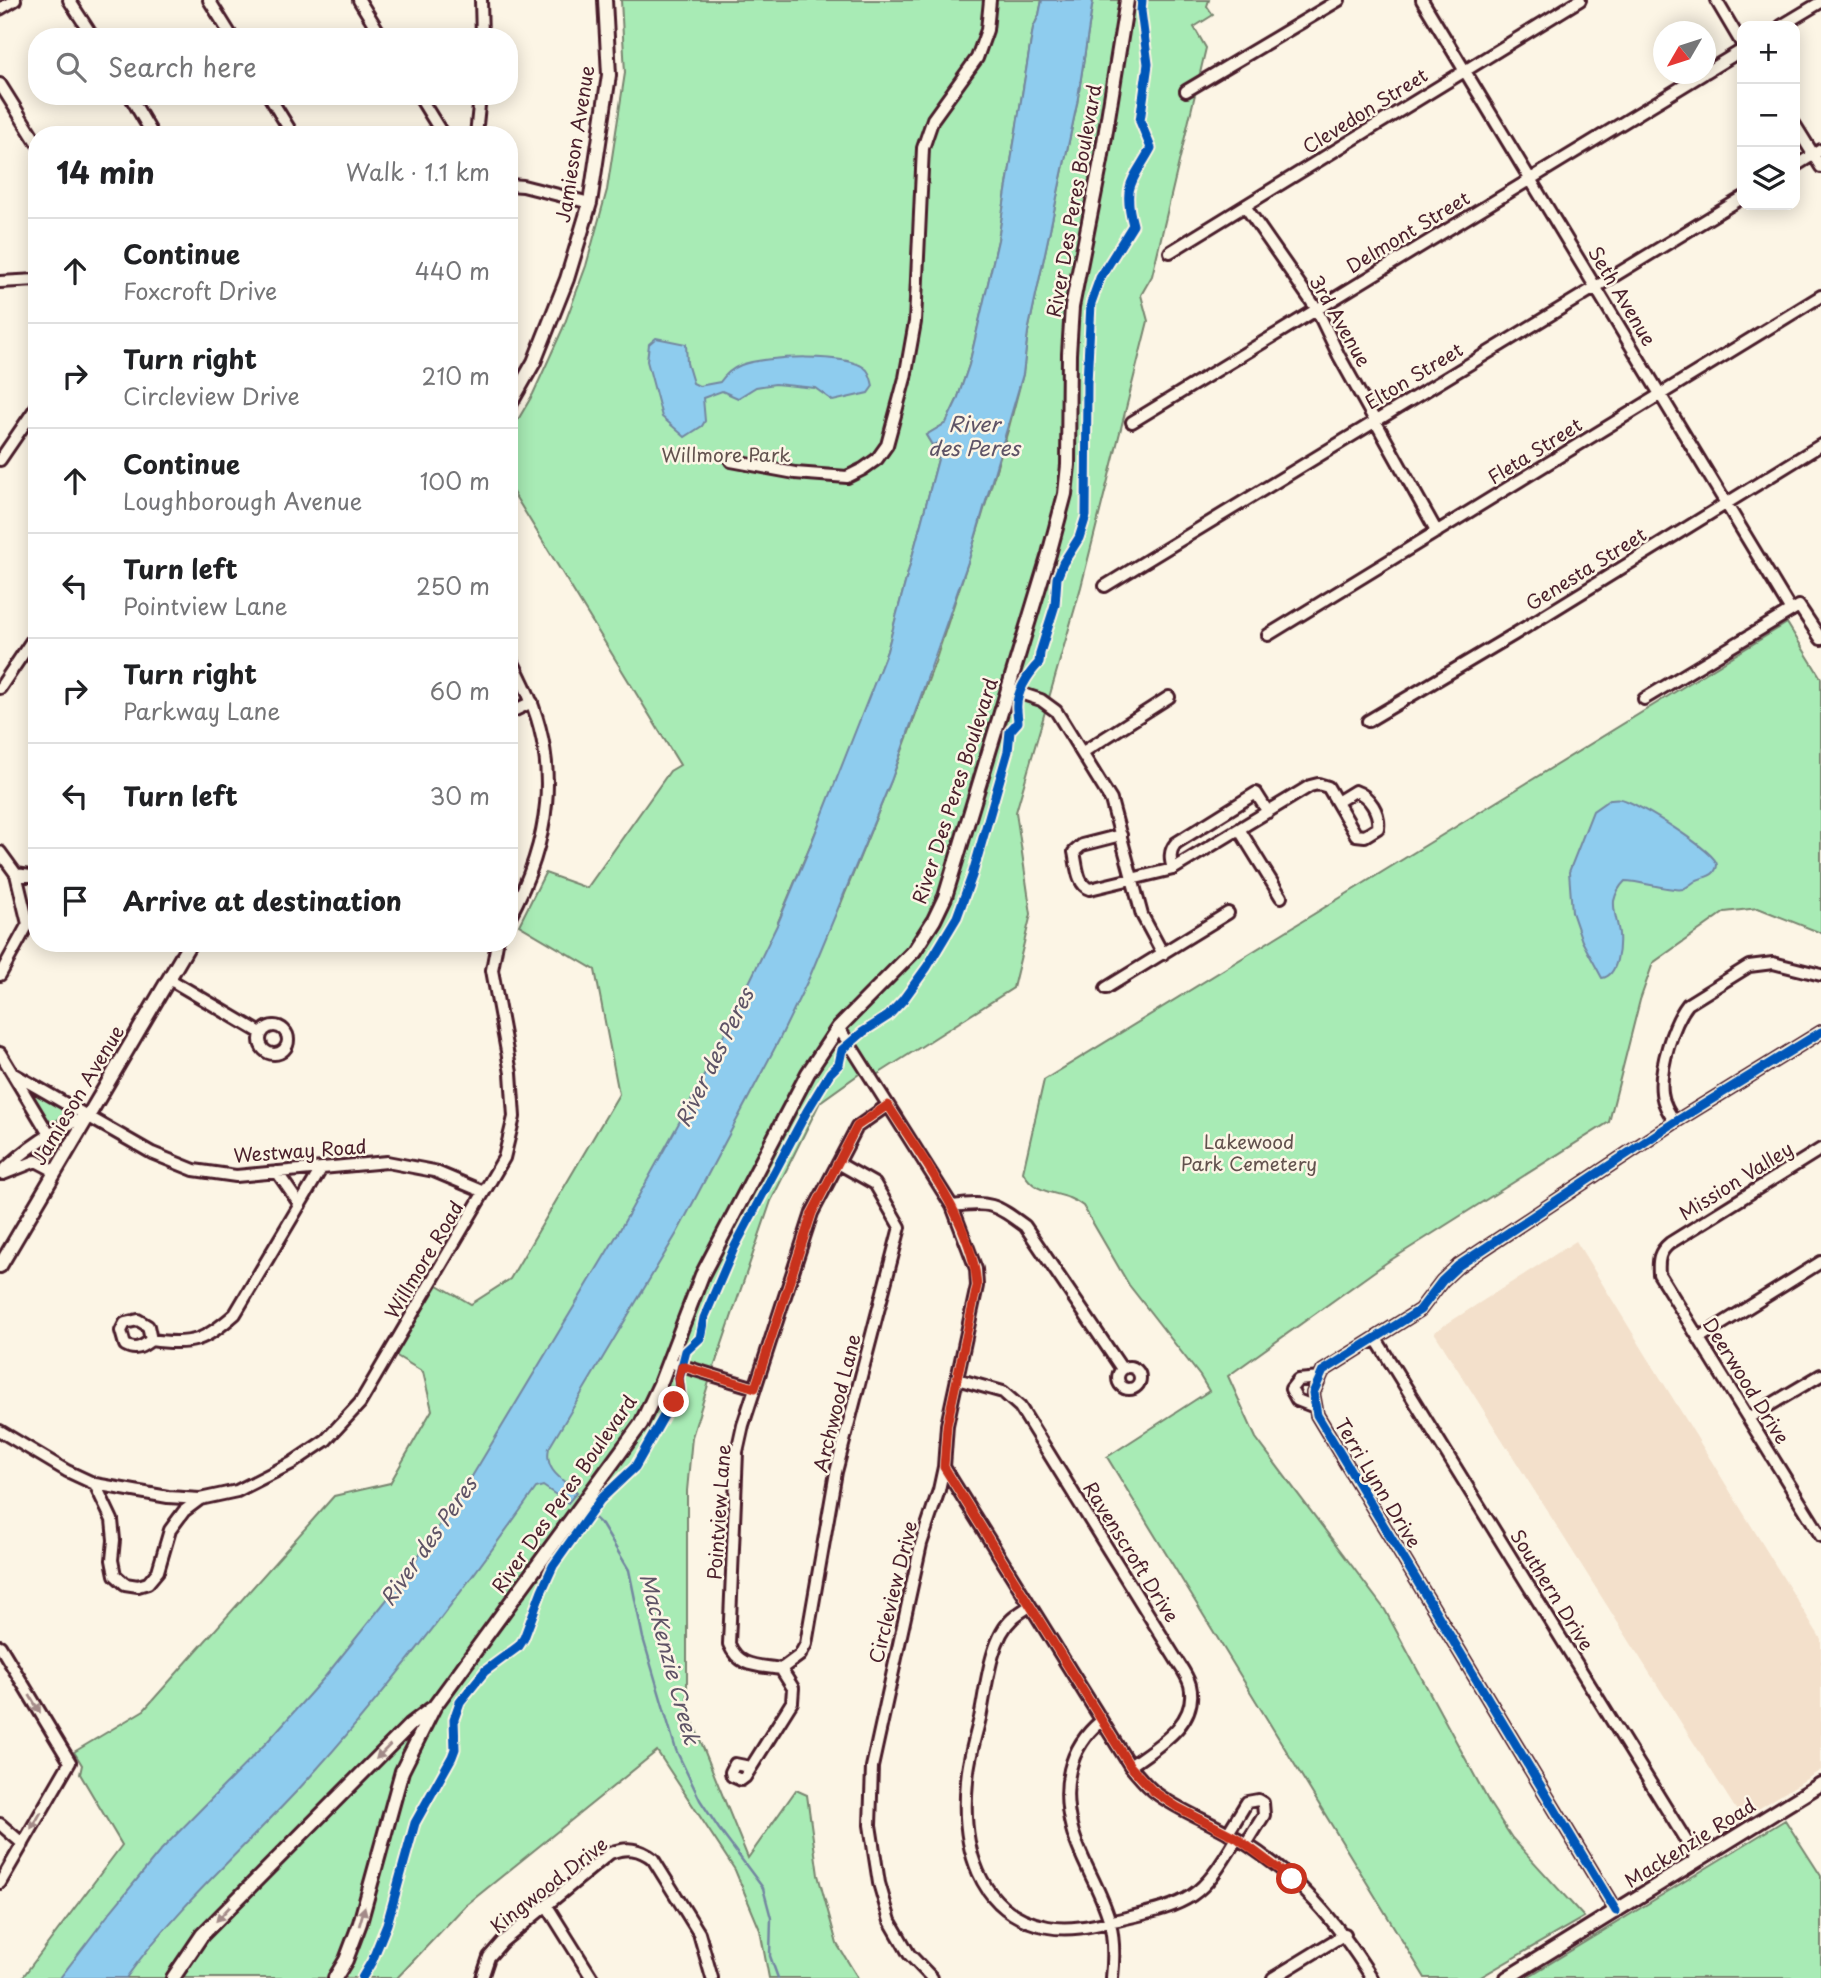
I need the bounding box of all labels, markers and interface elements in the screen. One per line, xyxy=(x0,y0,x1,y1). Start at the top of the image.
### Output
north arrow xyxy=(1653,21,1716,84)
map controls xyxy=(1737,21,1800,210)
button: + xyxy=(1737,21,1800,84)
search box xyxy=(28,28,518,105)
text: Search here xyxy=(108,47,257,86)
icon: search xyxy=(52,48,90,86)
street label: Clevedon Street xyxy=(1296,60,1433,160)
street label: Jamieson Avenue xyxy=(548,63,600,224)
street label: River Des Peres Boulevard xyxy=(1039,82,1107,320)
button: − xyxy=(1737,84,1800,147)
button: layers xyxy=(1737,147,1800,210)
text: 14 min xyxy=(56,149,155,194)
text: Walk · 1.1 km xyxy=(346,154,490,189)
street label: Delmont Street xyxy=(1340,183,1474,279)
text: Continue xyxy=(123,234,240,273)
street label: Seth Avenue xyxy=(1582,240,1664,351)
icon: ahead xyxy=(56,252,94,290)
text: 440 m xyxy=(415,253,490,288)
street label: 3rd Avenue xyxy=(1303,269,1378,372)
text: Foxcroft Drive xyxy=(123,273,277,308)
street label: Elton Street xyxy=(1359,335,1468,415)
text: Turn right xyxy=(123,339,257,378)
icon: right xyxy=(56,357,94,395)
text: 210 m xyxy=(422,358,490,393)
text: Circleview Drive xyxy=(123,378,300,413)
water label: River des Peres xyxy=(928,407,1022,463)
street label: Fleta Street xyxy=(1482,410,1587,490)
park label: Willmore Park xyxy=(661,440,791,468)
text: Continue xyxy=(123,444,240,483)
icon: ahead xyxy=(56,462,94,500)
text: 100 m xyxy=(420,463,490,498)
text: Loughborough Avenue xyxy=(123,483,362,518)
street label: Genesta Street xyxy=(1520,520,1652,617)
text: Turn left xyxy=(123,549,238,588)
icon: left xyxy=(56,567,94,605)
text: 250 m xyxy=(416,568,490,603)
text: Pointview Lane xyxy=(123,588,288,623)
text: Turn right xyxy=(123,654,257,693)
icon: right xyxy=(56,672,94,710)
text: 60 m xyxy=(430,673,490,708)
street label: River Des Peres Boulevard xyxy=(904,674,1004,907)
text: Parkway Lane xyxy=(123,693,280,728)
text: Turn left xyxy=(123,776,238,815)
icon: left xyxy=(56,777,94,815)
text: 30 m xyxy=(429,778,490,813)
text: Arrive at destination xyxy=(123,881,402,920)
icon: arrive xyxy=(56,882,94,920)
water label: River des Peres xyxy=(666,980,762,1132)
street label: Jamieson Avenue xyxy=(24,1019,130,1170)
park label: Lakewood Park Cemetery xyxy=(1181,1127,1317,1177)
street label: Westway Road xyxy=(232,1131,368,1169)
street label: Mission Valley xyxy=(1673,1134,1798,1226)
street label: Willmore Road xyxy=(377,1195,469,1324)
street label: Deerwood Drive xyxy=(1697,1312,1797,1449)
street label: Archwood Lane xyxy=(805,1331,867,1475)
route end xyxy=(658,1386,689,1417)
street label: River Des Peres Boulevard xyxy=(484,1388,643,1598)
street label: Terri Lynn Drive xyxy=(1329,1412,1429,1553)
street label: Pointview Lane xyxy=(699,1443,737,1581)
water label: River des Peres xyxy=(371,1468,485,1612)
street label: Ravenscroft Drive xyxy=(1077,1476,1187,1627)
street label: Circleview Drive xyxy=(861,1518,923,1666)
street label: Southern Drive xyxy=(1504,1524,1601,1655)
water label: MacKenzie Creek xyxy=(633,1569,709,1749)
one-way arrow xyxy=(29,1694,41,1713)
one-way arrow xyxy=(375,1744,392,1761)
street label: Mackenzie Road xyxy=(1619,1791,1760,1894)
one-way arrow xyxy=(30,1811,42,1831)
street label: Kingwood Drive xyxy=(484,1830,613,1939)
route start xyxy=(1276,1863,1307,1894)
one-way arrow xyxy=(214,1905,231,1922)
one-way arrow xyxy=(358,1905,368,1926)

